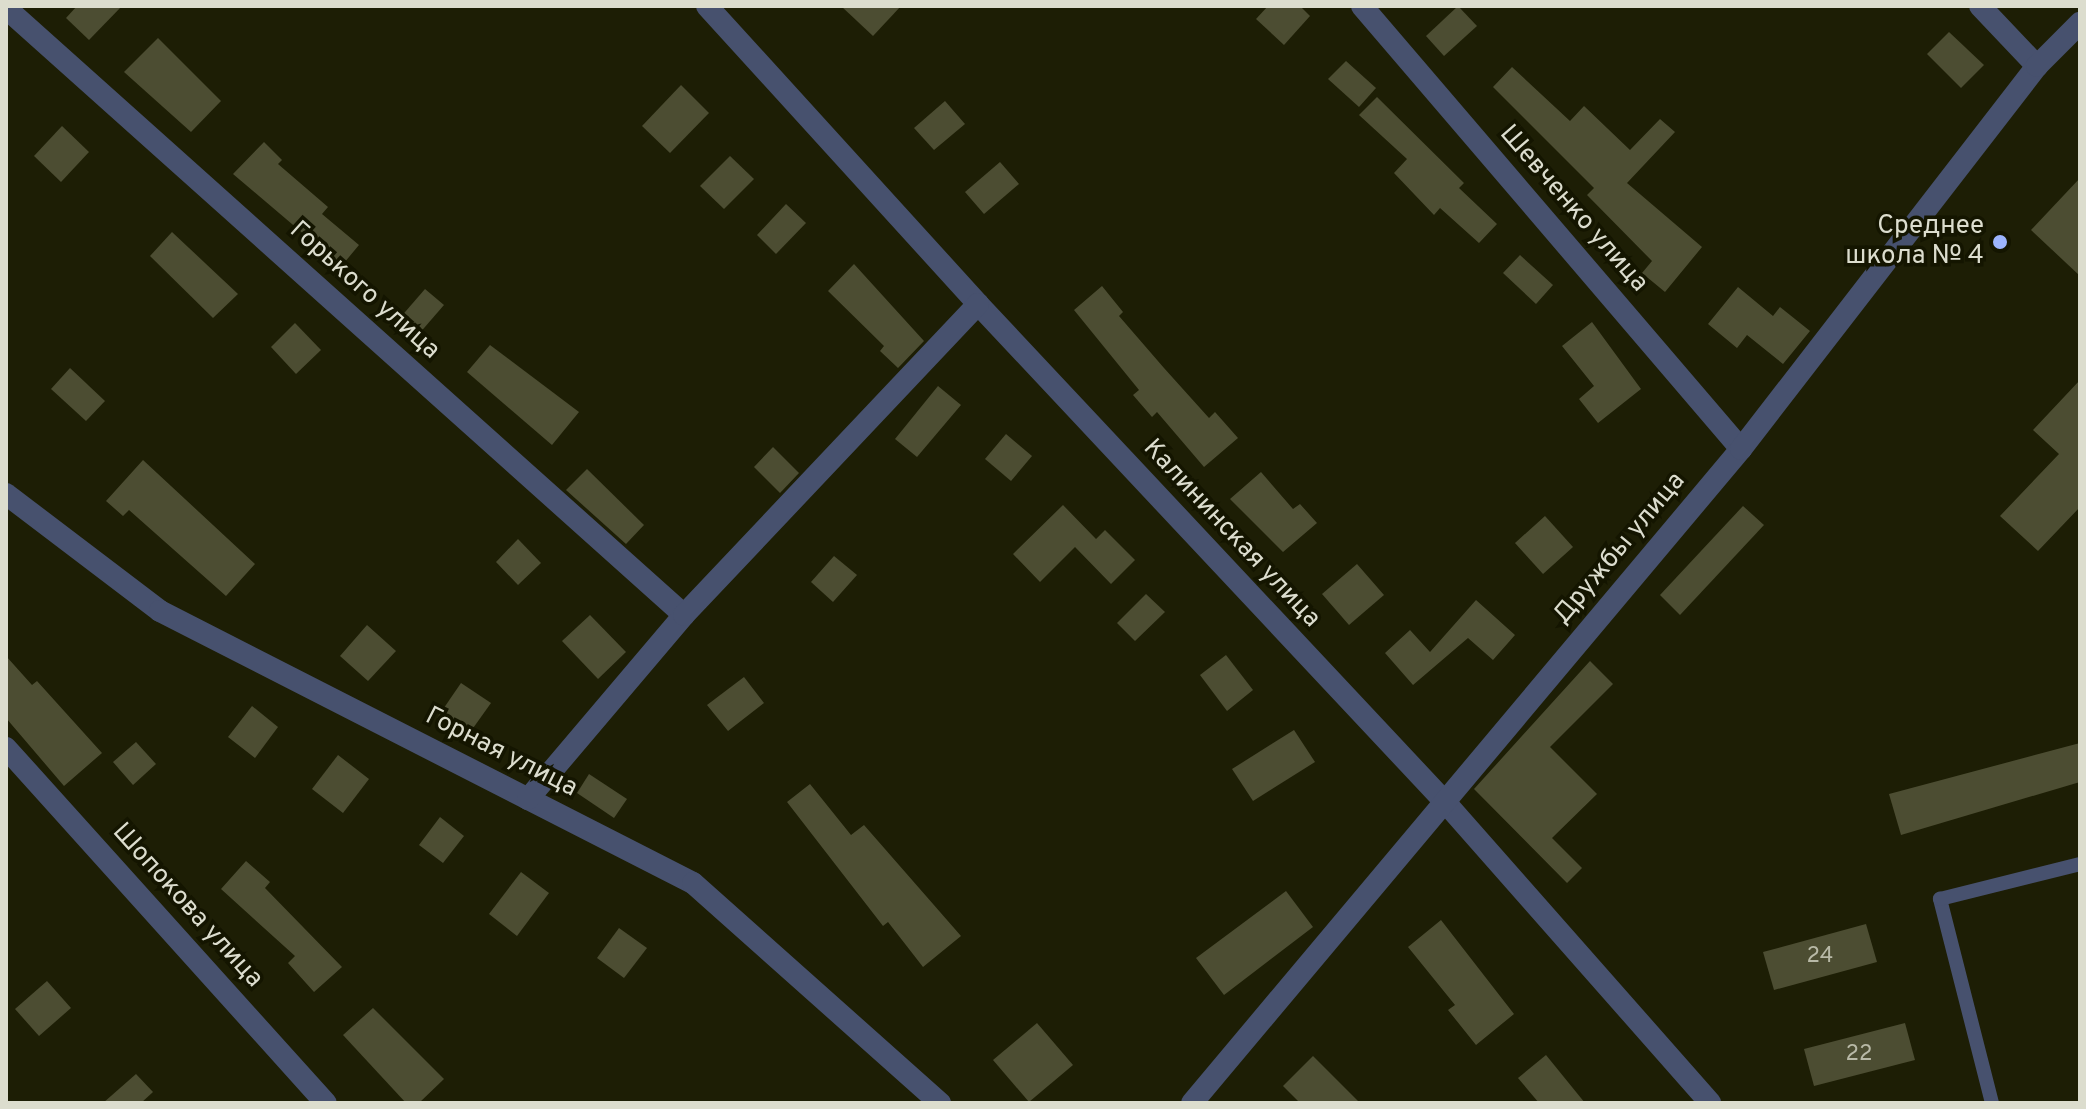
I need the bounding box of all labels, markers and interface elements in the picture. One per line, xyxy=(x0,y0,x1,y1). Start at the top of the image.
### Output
street label: Шевченко улица xyxy=(1492,119,1654,299)
place label: Среднее школа № 4 xyxy=(1845,211,1984,272)
street label: Горького улица xyxy=(282,215,446,367)
marker: Среднее школа № 4 xyxy=(1991,233,2009,251)
street label: Калининская улица xyxy=(1136,433,1326,635)
street label: Дружбы улица xyxy=(1547,467,1693,631)
street label: Горная улица xyxy=(420,701,582,805)
street label: Шопокова улица xyxy=(105,817,269,995)
house number: 24 xyxy=(1807,944,1833,970)
house number: 22 xyxy=(1846,1042,1872,1068)

